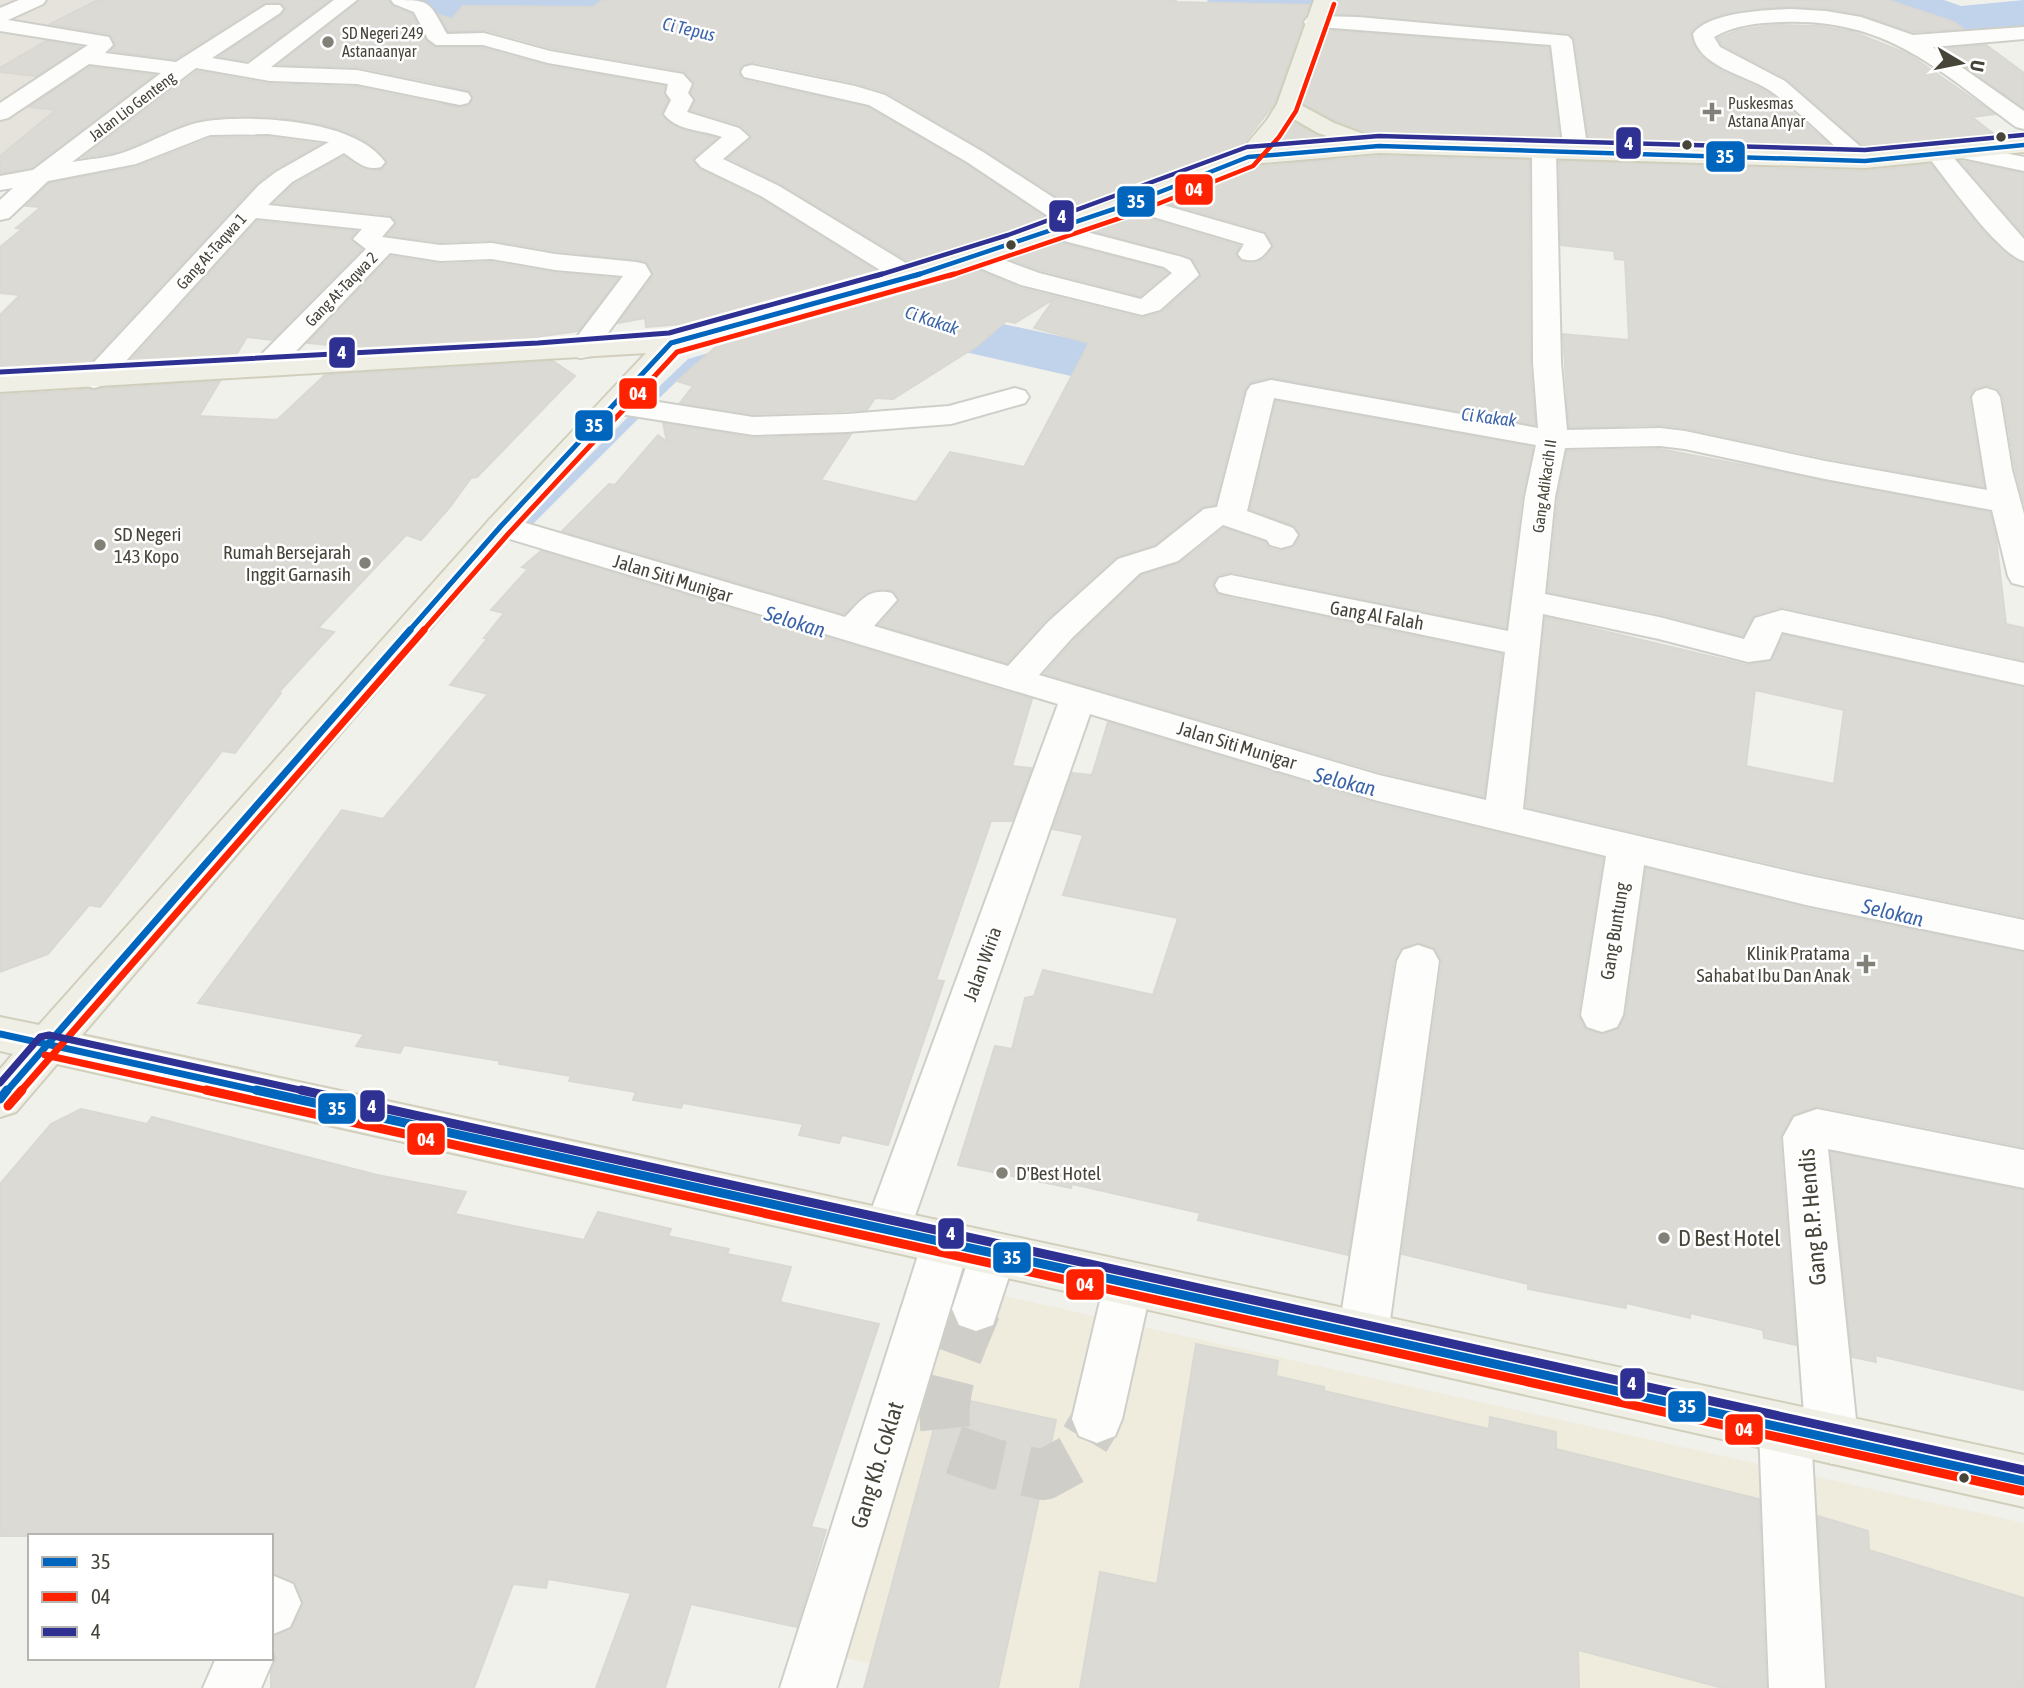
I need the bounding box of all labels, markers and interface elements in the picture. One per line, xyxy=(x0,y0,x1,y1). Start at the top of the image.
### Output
water label: Ci Tepus xyxy=(661,13,717,45)
place label: SD Negeri 249 Astanaanyar xyxy=(342,24,424,61)
north arrow xyxy=(1926,28,1996,98)
marker: SD Negeri 249 Astanaanyar xyxy=(320,34,336,50)
text: U xyxy=(1966,59,1990,73)
street label: Jalan Lio Genteng xyxy=(85,68,179,145)
place label: Puskesmas Astana Anyar xyxy=(1728,94,1805,131)
marker: Puskesmas Astana Anyar xyxy=(1702,102,1722,122)
line badge: 4 xyxy=(1615,126,1642,160)
unlabelled marker xyxy=(1994,130,2008,144)
text: 4 xyxy=(1624,132,1634,154)
unlabelled marker xyxy=(1680,138,1694,152)
line badge: 35 xyxy=(1705,140,1746,173)
text: 35 xyxy=(1716,145,1734,167)
line badge: 04 xyxy=(1174,173,1214,206)
text: 04 xyxy=(1185,178,1203,200)
line badge: 35 xyxy=(1116,185,1156,218)
text: 35 xyxy=(1127,190,1145,212)
line badge: 4 xyxy=(1048,199,1075,233)
text: 4 xyxy=(1057,205,1067,227)
street label: Gang At-Taqwa 1 xyxy=(172,209,251,293)
unlabelled marker xyxy=(1004,238,1018,252)
street label: Gang At-Taqwa 2 xyxy=(301,248,381,330)
water label: Ci Kakak xyxy=(902,301,963,339)
line badge: 4 xyxy=(328,336,356,369)
text: 4 xyxy=(337,341,347,363)
line badge: 04 xyxy=(618,377,658,410)
text: 04 xyxy=(629,382,647,404)
water label: Ci Kakak xyxy=(1460,403,1519,431)
line badge: 35 xyxy=(574,409,614,442)
text: 35 xyxy=(585,414,603,436)
street label: Gang Adikacih II xyxy=(1529,438,1560,534)
place label: SD Negeri 143 Kopo xyxy=(114,523,181,567)
marker: SD Negeri 143 Kopo xyxy=(92,537,108,553)
place label: Rumah Bersejarah Inggit Garnasih xyxy=(223,541,351,585)
street label: Jalan Siti Munigar xyxy=(611,549,735,607)
marker: Rumah Bersejarah Inggit Garnasih xyxy=(357,555,373,571)
street label: Gang Al Falah xyxy=(1328,596,1426,634)
water label: Selokan xyxy=(761,600,828,642)
street label: Jalan Siti Munigar xyxy=(1175,716,1299,774)
water label: Selokan xyxy=(1311,762,1378,800)
street label: Gang Buntung xyxy=(1595,880,1633,981)
water label: Selokan xyxy=(1859,893,1926,931)
street label: Jalan Wiria xyxy=(958,924,1006,1004)
place label: Klinik Pratama Sahabat Ibu Dan Anak xyxy=(1697,942,1851,986)
marker: Klinik Pratama Sahabat Ibu Dan Anak xyxy=(1856,954,1876,974)
line badge: 4 xyxy=(359,1089,386,1123)
line badge: 35 xyxy=(317,1092,357,1125)
text: 4 xyxy=(367,1095,377,1117)
text: 35 xyxy=(328,1097,346,1119)
line badge: 04 xyxy=(406,1122,446,1156)
text: 04 xyxy=(417,1128,435,1150)
street label: Gang B.P. Hendis xyxy=(1793,1147,1831,1287)
place label: D'Best Hotel xyxy=(1016,1162,1101,1184)
marker: D'Best Hotel xyxy=(994,1165,1010,1181)
line badge: 4 xyxy=(937,1217,965,1250)
text: 4 xyxy=(946,1222,956,1244)
place label: D Best Hotel xyxy=(1678,1225,1780,1251)
marker: D Best Hotel xyxy=(1656,1230,1672,1246)
line badge: 35 xyxy=(992,1241,1032,1274)
text: 35 xyxy=(1003,1246,1021,1268)
line badge: 04 xyxy=(1065,1268,1105,1301)
text: 04 xyxy=(1076,1273,1094,1295)
line badge: 4 xyxy=(1619,1367,1646,1400)
text: 4 xyxy=(1627,1372,1637,1394)
line badge: 35 xyxy=(1667,1390,1707,1423)
text: 35 xyxy=(1678,1395,1696,1417)
street label: Gang Kb. Coklat xyxy=(845,1398,909,1532)
line badge: 04 xyxy=(1724,1413,1764,1446)
text: 04 xyxy=(1735,1418,1753,1440)
unlabelled marker xyxy=(1957,1471,1971,1485)
legend xyxy=(28,1534,273,1660)
text: 35 xyxy=(91,1549,111,1573)
text: 04 xyxy=(91,1584,111,1608)
text: 4 xyxy=(91,1619,101,1643)

